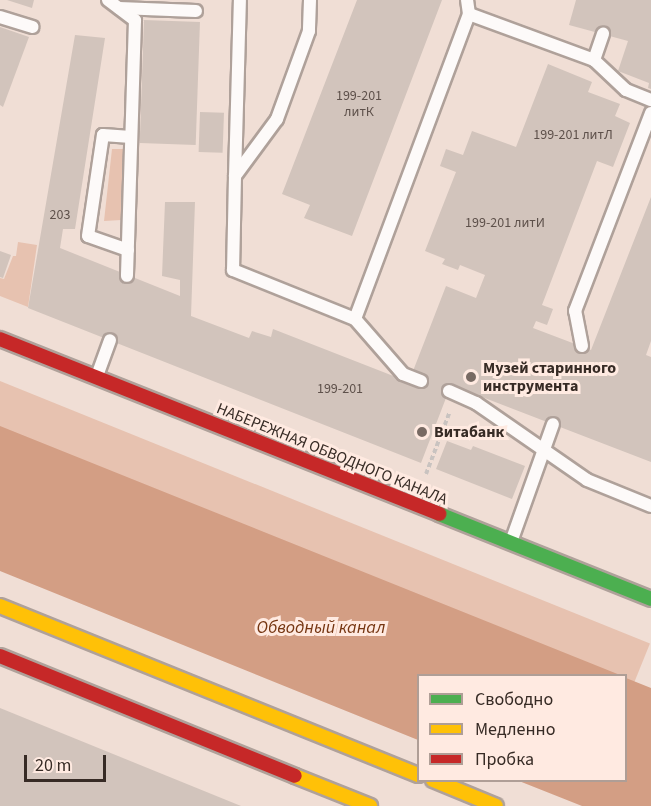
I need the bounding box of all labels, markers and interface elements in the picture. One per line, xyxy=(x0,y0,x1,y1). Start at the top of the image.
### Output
house number: 199-201 литК xyxy=(336,88,382,120)
house number: 199-201 литЛ xyxy=(533,127,613,143)
house number: 203 xyxy=(50,207,70,223)
house number: 199-201 литИ xyxy=(465,215,545,231)
place label: Музей старинного инструмента xyxy=(483,358,616,396)
marker: Музей старинного инструмента xyxy=(464,370,478,384)
house number: 199-201 xyxy=(317,381,363,397)
street label: НАБЕРЕЖНАЯ ОБВОДНОГО КАНАЛА xyxy=(214,399,450,509)
place label: Витабанк xyxy=(434,422,504,442)
marker: Витабанк xyxy=(415,425,429,439)
water label: Обводный канал xyxy=(257,617,385,639)
legend xyxy=(417,674,627,782)
text: Свободно xyxy=(475,687,553,712)
text: Медленно xyxy=(475,717,555,742)
scale bar xyxy=(27,743,110,781)
text: Пробка xyxy=(475,747,534,772)
text: 20 m xyxy=(35,753,71,778)

